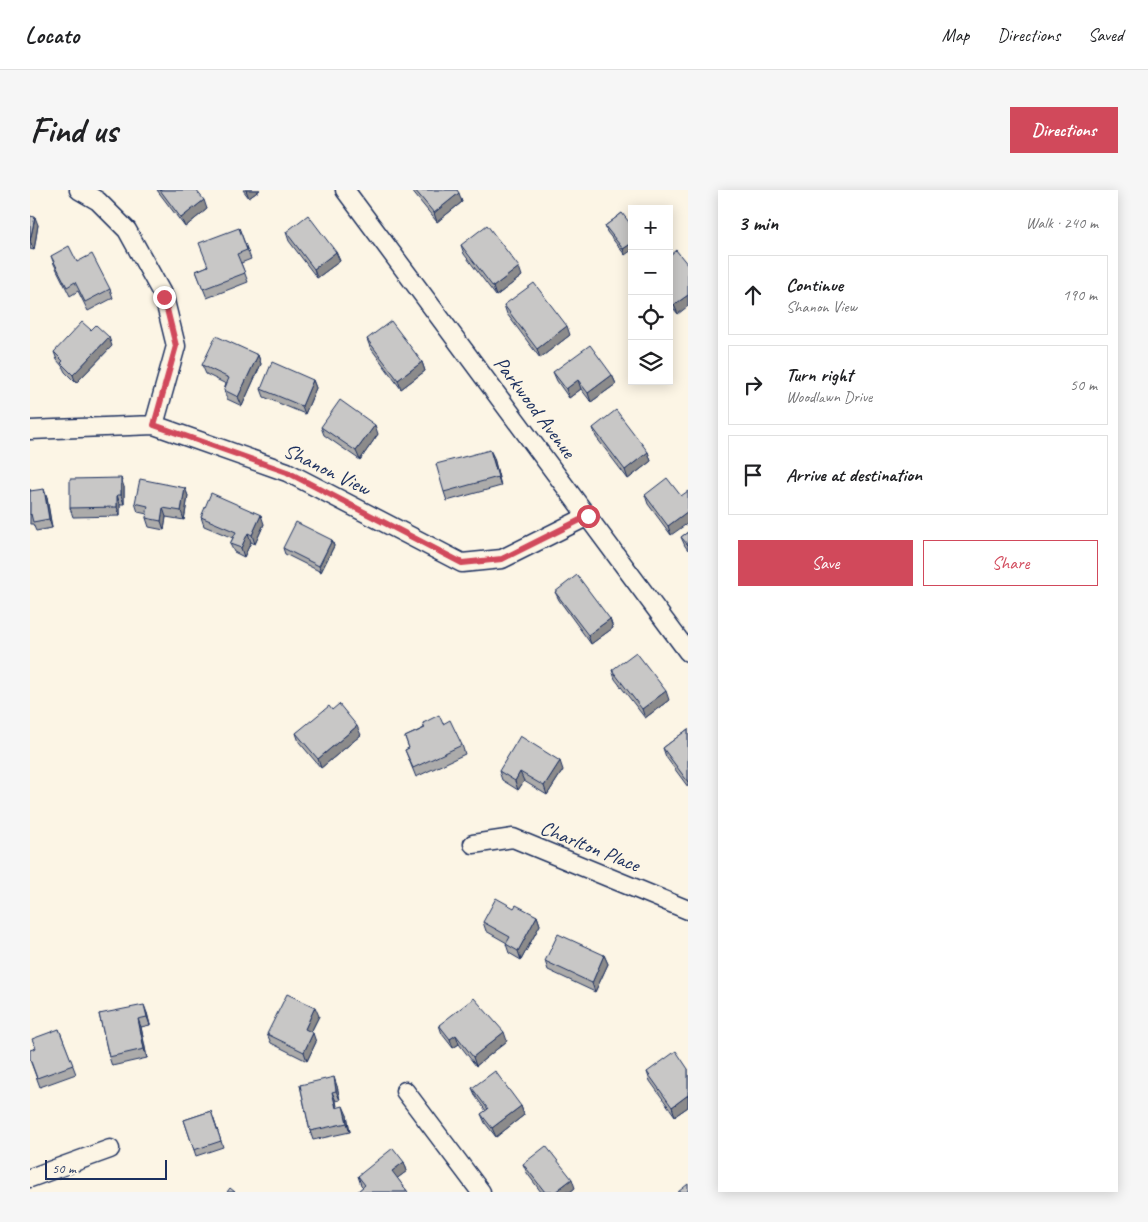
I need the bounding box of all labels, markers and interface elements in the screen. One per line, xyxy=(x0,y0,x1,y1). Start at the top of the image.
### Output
text: Locato xyxy=(25,20,79,50)
text: Map xyxy=(942,24,969,46)
text: Directions xyxy=(997,24,1060,46)
text: Saved xyxy=(1088,24,1123,46)
button: Directions xyxy=(1010,107,1118,153)
text: Find us xyxy=(30,108,117,153)
map controls xyxy=(628,205,673,385)
button: + xyxy=(628,205,673,250)
text: 3 min xyxy=(738,210,778,236)
text: Walk · 240 m xyxy=(1026,213,1098,233)
button: − xyxy=(628,250,673,295)
text: Continue xyxy=(786,273,843,297)
icon: ahead xyxy=(739,281,767,309)
text: 190 m xyxy=(1063,285,1097,305)
route end xyxy=(153,286,176,309)
button: locate xyxy=(628,295,673,340)
text: Shanon View xyxy=(786,297,857,317)
button: layers xyxy=(628,340,673,385)
street label: Parkwood Avenue xyxy=(488,351,582,464)
text: Turn right xyxy=(786,363,853,387)
icon: right xyxy=(739,371,767,399)
text: 50 m xyxy=(1070,375,1097,395)
text: Woodlawn Drive xyxy=(786,387,872,407)
street label: Shanon View xyxy=(280,437,376,502)
icon: arrive xyxy=(739,461,767,489)
text: Arrive at destination xyxy=(786,463,922,487)
route start xyxy=(577,505,600,528)
button: Save xyxy=(738,540,913,586)
button: Share xyxy=(923,540,1098,586)
street label: Charlton Place xyxy=(536,814,646,879)
scale bar xyxy=(45,1157,168,1180)
text: 50 m xyxy=(52,1160,76,1177)

